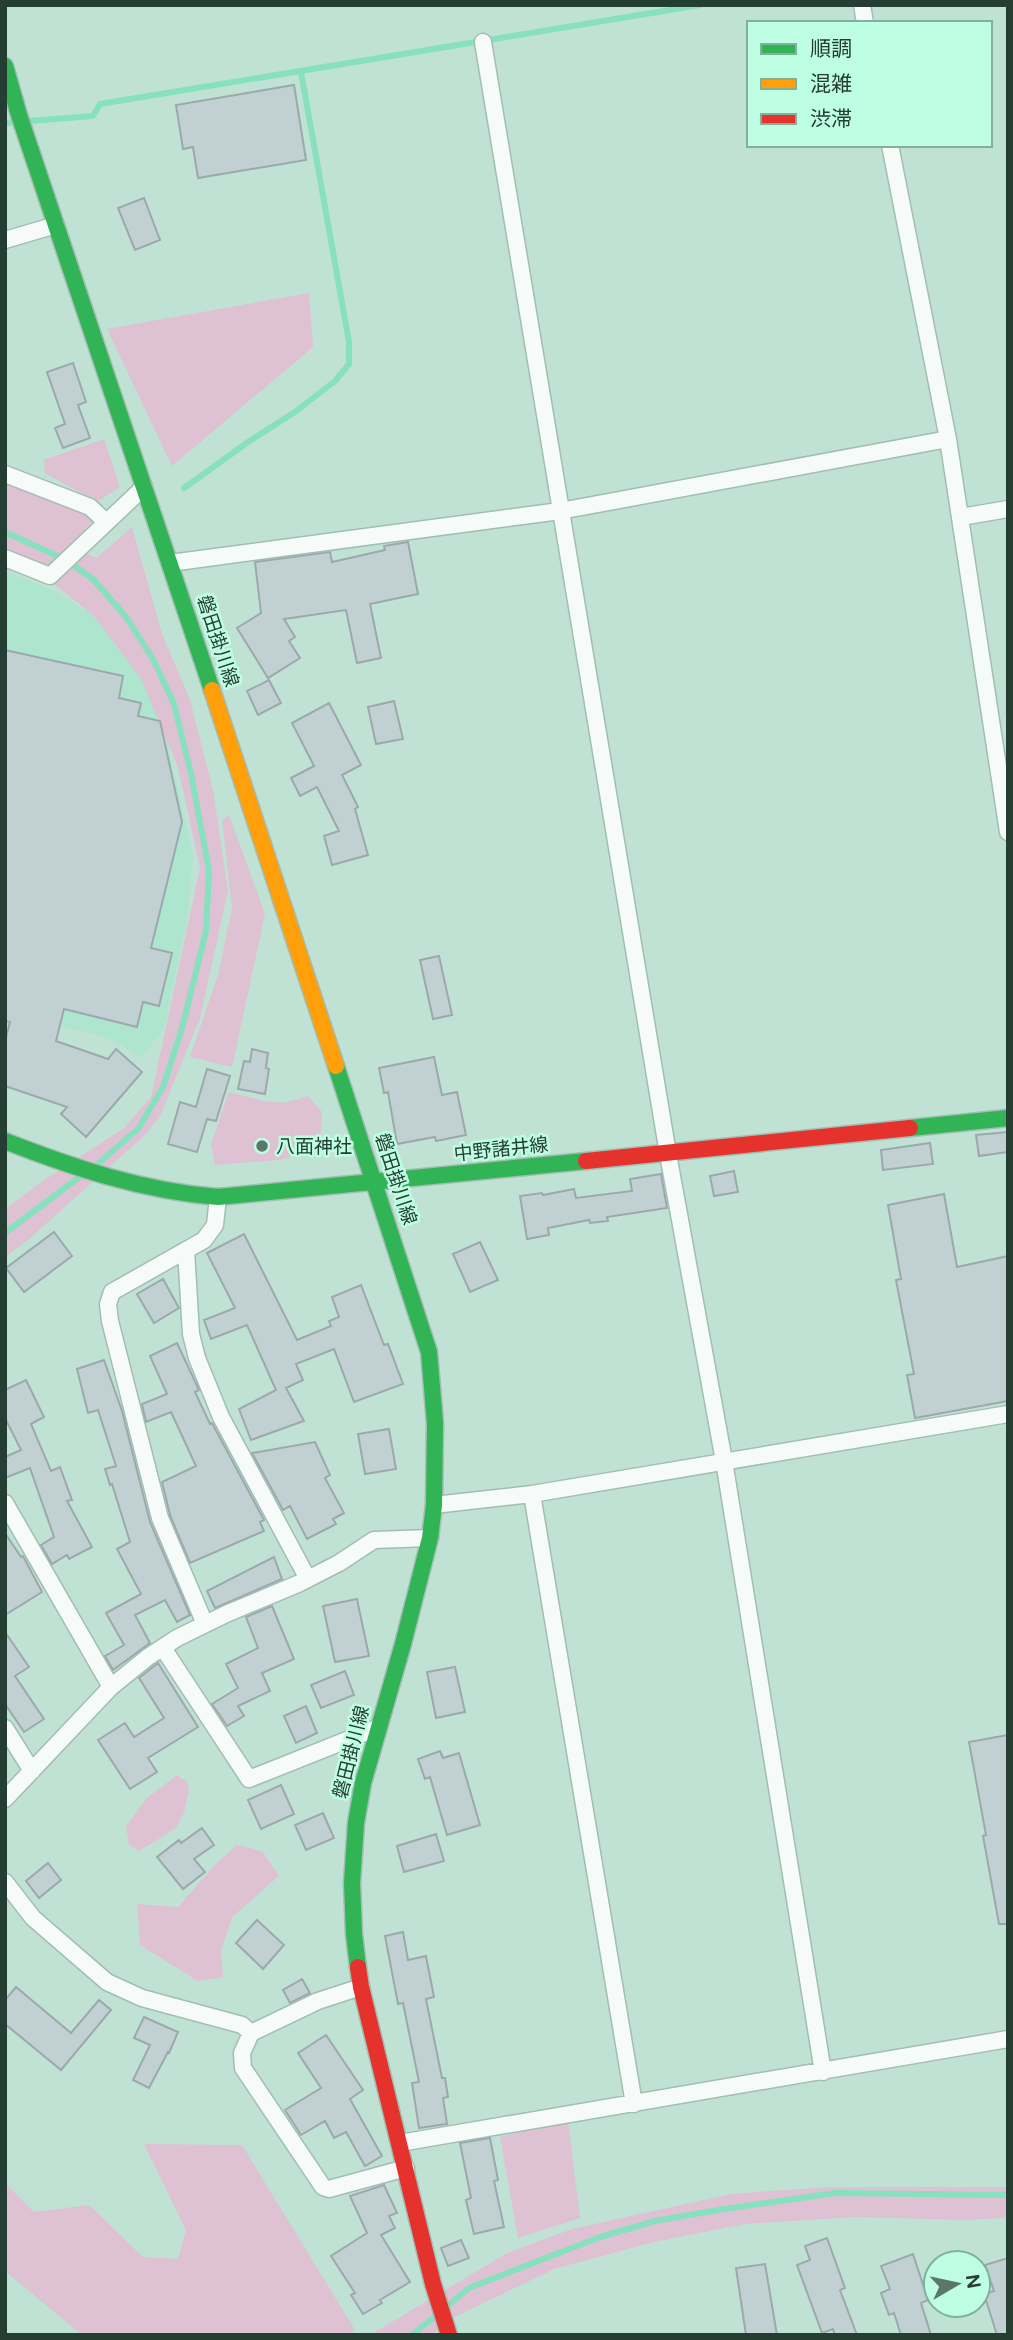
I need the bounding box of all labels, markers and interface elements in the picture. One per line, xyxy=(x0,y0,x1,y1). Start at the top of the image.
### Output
legend xyxy=(747,21,992,147)
text: 順調 xyxy=(810,35,852,63)
text: 混雑 xyxy=(810,70,852,98)
text: 渋滞 xyxy=(810,105,852,133)
street label: 磐田掛川線 xyxy=(191,592,245,690)
street label: 磐田掛川線 xyxy=(369,1130,423,1228)
street label: 中野諸井線 xyxy=(452,1132,550,1166)
place label: 八面神社 xyxy=(276,1134,352,1159)
marker: 八面神社 xyxy=(254,1138,270,1154)
street label: 磐田掛川線 xyxy=(327,1703,375,1801)
north arrow xyxy=(922,2249,992,2319)
text: N xyxy=(960,2273,987,2290)

